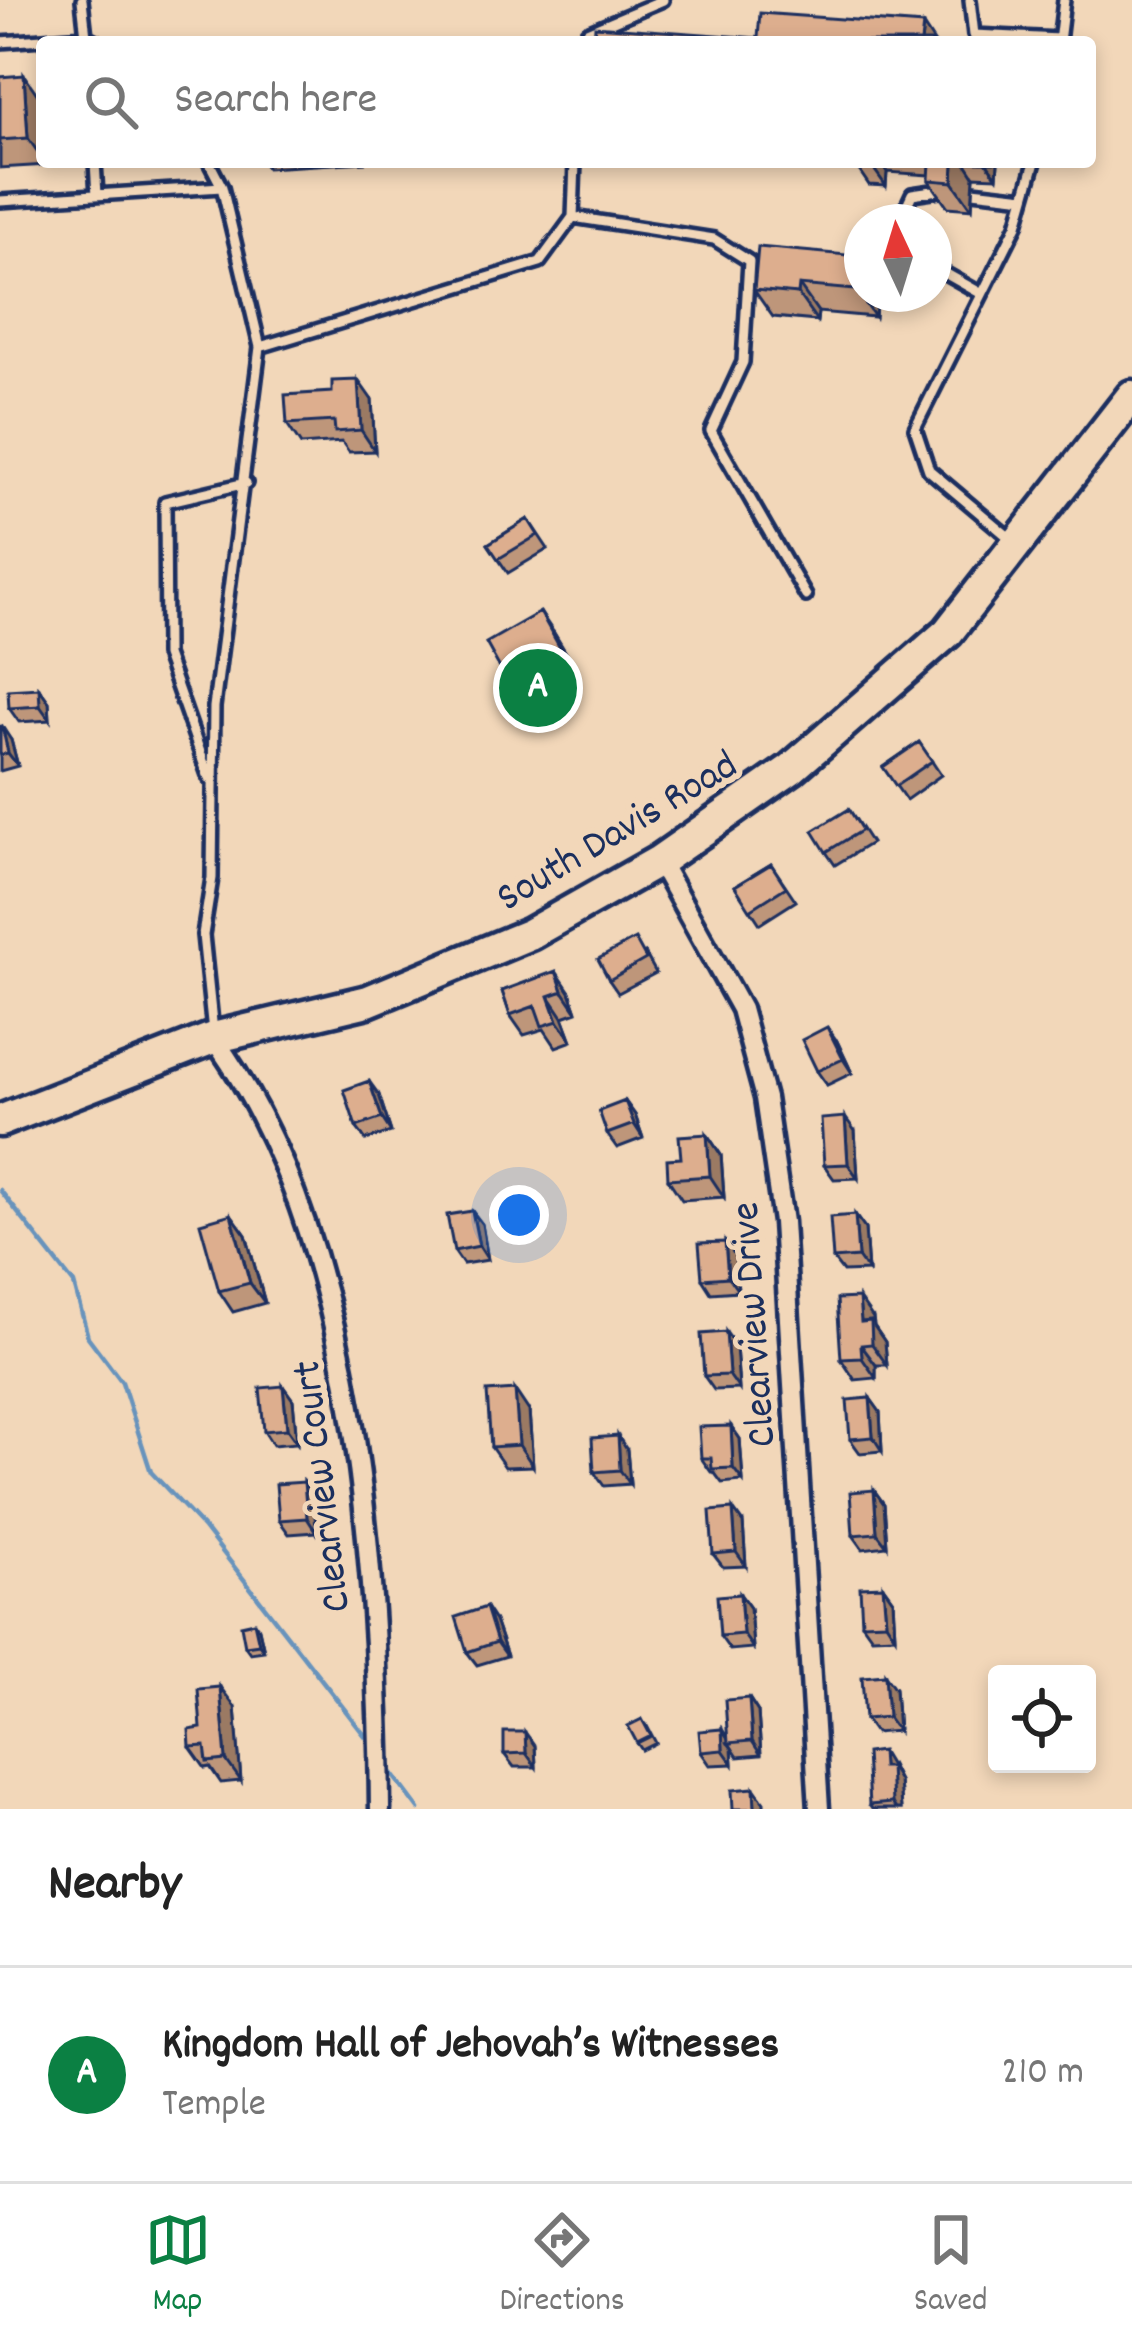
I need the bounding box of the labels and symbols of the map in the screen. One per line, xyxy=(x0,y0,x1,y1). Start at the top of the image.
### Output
north arrow xyxy=(844,204,952,312)
pin: A xyxy=(499,643,577,733)
street label: South Davis Road xyxy=(487,738,751,930)
your location xyxy=(489,1185,549,1245)
street label: Clearview Drive xyxy=(718,1200,795,1449)
street label: Clearview Court xyxy=(280,1357,370,1616)

